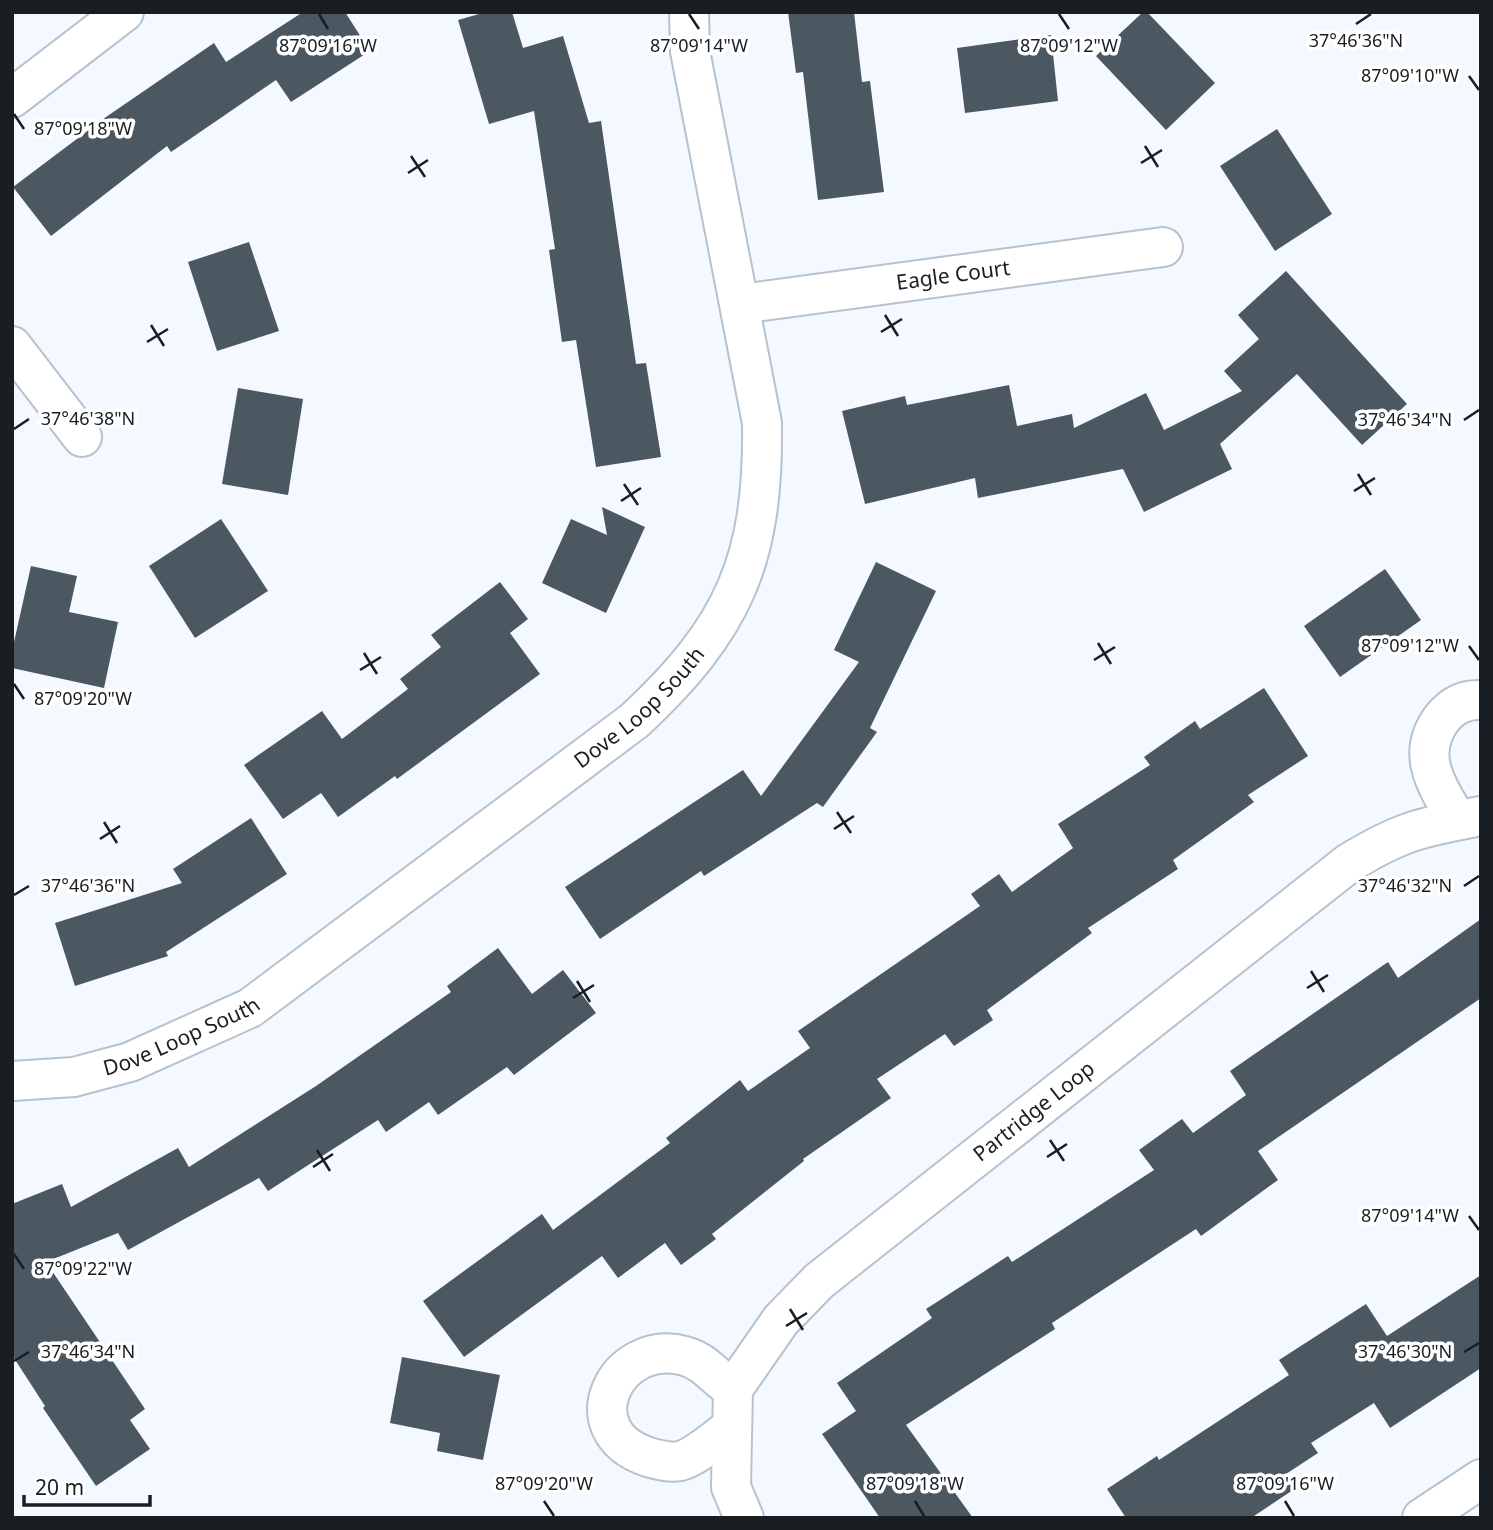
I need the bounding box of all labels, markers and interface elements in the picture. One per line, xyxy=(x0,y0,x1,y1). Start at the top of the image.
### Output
text: 37°46'36"N xyxy=(1309,28,1403,52)
text: 87°09'16"W xyxy=(279,33,377,57)
text: 87°09'14"W xyxy=(650,33,748,57)
text: 87°09'12"W xyxy=(1020,33,1118,57)
text: 87°09'10"W xyxy=(1361,63,1459,87)
text: 87°09'18"W xyxy=(34,116,132,140)
street label: Eagle Court xyxy=(894,253,1012,296)
text: 37°46'38"N xyxy=(41,406,135,430)
text: 37°46'34"N xyxy=(1358,407,1452,431)
text: 87°09'12"W xyxy=(1361,633,1459,657)
street label: Dove Loop South xyxy=(568,641,710,774)
text: 87°09'20"W xyxy=(34,686,132,710)
text: 37°46'36"N xyxy=(41,873,135,897)
text: 37°46'32"N xyxy=(1358,873,1452,897)
street label: Dove Loop South xyxy=(100,990,265,1082)
street label: Partridge Loop xyxy=(967,1054,1100,1167)
text: 87°09'14"W xyxy=(1361,1203,1459,1227)
text: 87°09'22"W xyxy=(34,1256,132,1280)
text: 37°46'34"N xyxy=(41,1339,135,1363)
text: 37°46'30"N xyxy=(1358,1339,1452,1363)
scale bar xyxy=(24,1464,150,1508)
text: 87°09'20"W xyxy=(495,1471,593,1495)
text: 87°09'18"W xyxy=(866,1471,964,1495)
text: 87°09'16"W xyxy=(1236,1471,1334,1495)
text: 20 m xyxy=(35,1473,84,1501)

